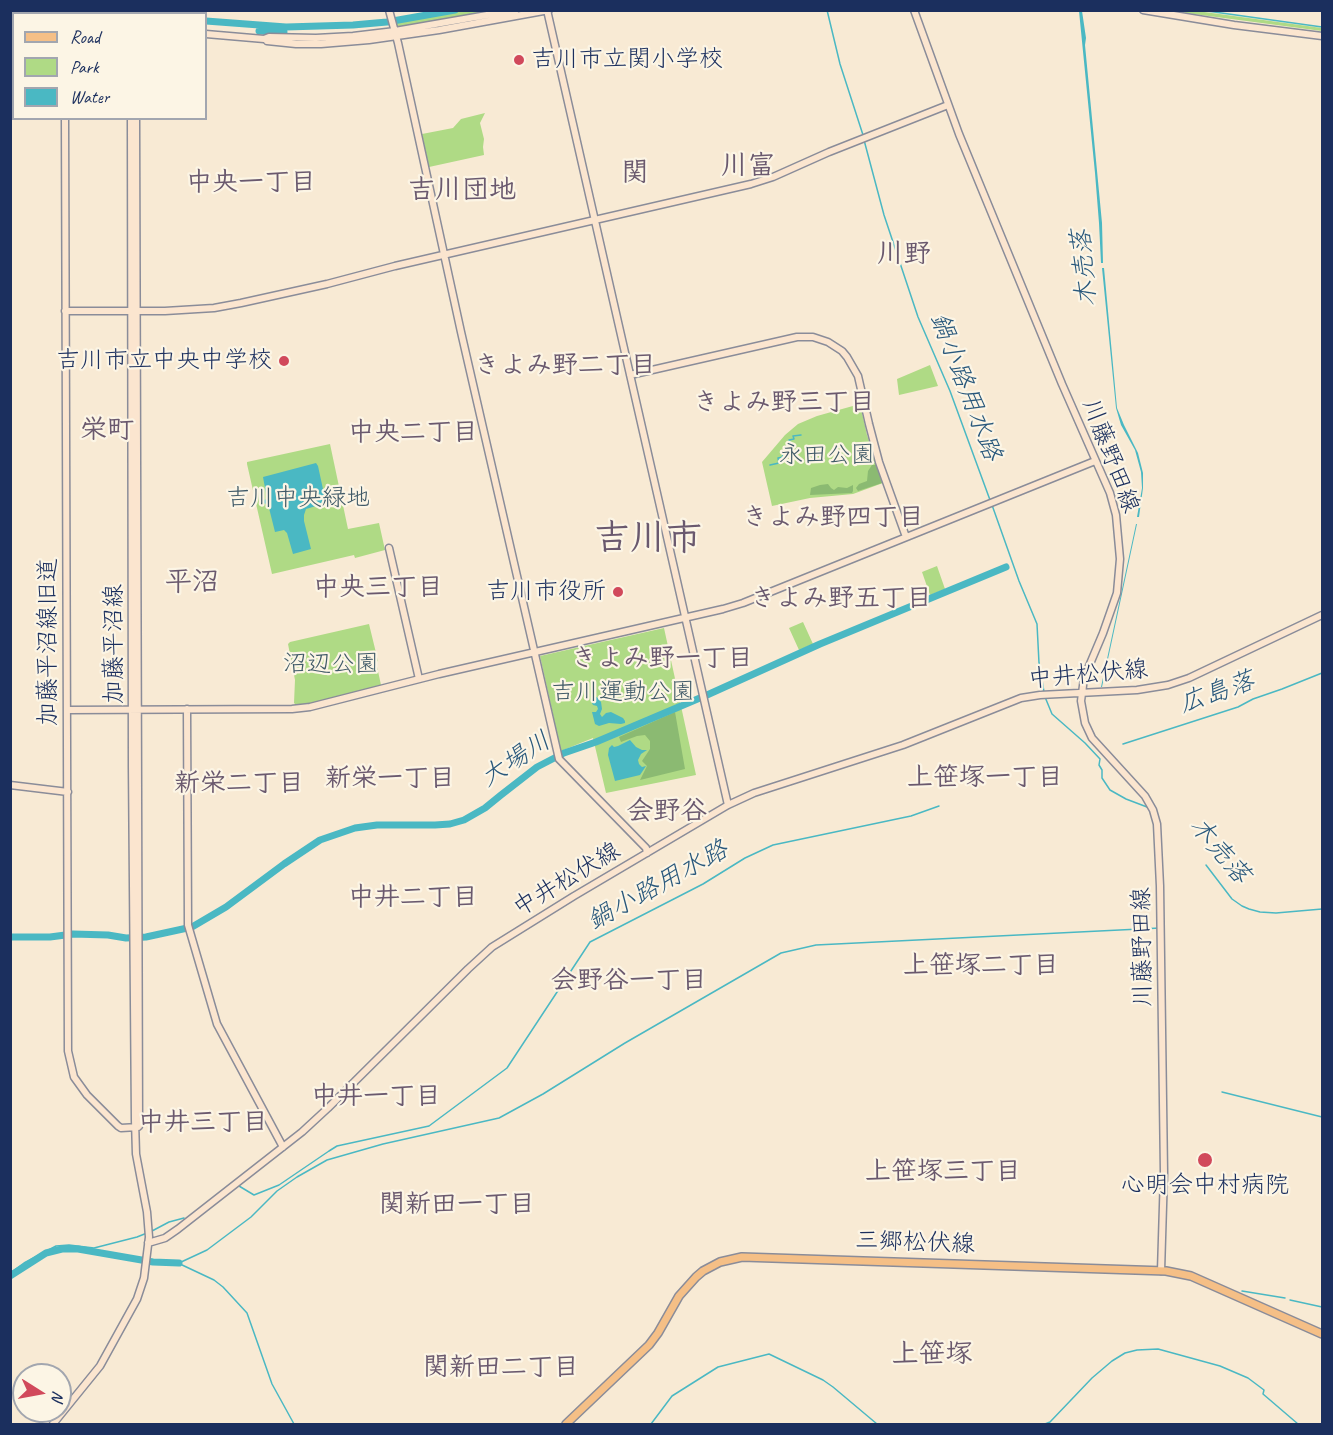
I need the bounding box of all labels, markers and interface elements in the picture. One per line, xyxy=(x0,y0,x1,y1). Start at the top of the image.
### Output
legend xyxy=(12,12,207,120)
text: Road xyxy=(70,26,100,48)
place label: 吉川市立関小学校 xyxy=(531,46,723,74)
marker: 吉川市立関小学校 xyxy=(512,53,526,67)
text: Park xyxy=(70,56,99,78)
text: Water xyxy=(70,86,109,108)
district label: 川富 xyxy=(721,151,775,183)
district label: 関 xyxy=(622,158,648,190)
district label: 中央一丁目 xyxy=(186,167,316,199)
district label: 吉川団地 xyxy=(408,175,516,207)
water label: 木売落 xyxy=(1066,228,1104,308)
district label: 川野 xyxy=(877,239,931,271)
water label: 鍋小路用水路 xyxy=(922,309,1008,465)
place label: 吉川市立中央中学校 xyxy=(56,347,272,375)
district label: きよみ野二丁目 xyxy=(474,350,656,382)
marker: 吉川市立中央中学校 xyxy=(277,354,291,368)
district label: きよみ野三丁目 xyxy=(693,387,875,419)
street label: 川藤野田線 xyxy=(1075,395,1145,517)
district label: 栄町 xyxy=(80,415,134,447)
district label: 中央二丁目 xyxy=(348,417,478,449)
park label: 永田公園 xyxy=(779,442,875,470)
park label: 吉川中央緑地 xyxy=(226,485,370,513)
district label: きよみ野四丁目 xyxy=(742,502,924,534)
district label: 吉川市 xyxy=(594,518,702,562)
street label: 加藤平沼線旧道 xyxy=(35,558,63,726)
district label: 平沼 xyxy=(165,567,219,599)
district label: 中央三丁目 xyxy=(313,572,443,604)
place label: 吉川市役所 xyxy=(486,578,606,606)
district label: きよみ野五丁目 xyxy=(750,583,932,615)
street label: 加藤平沼線 xyxy=(101,584,129,704)
marker: 吉川市役所 xyxy=(611,585,625,599)
district label: きよみ野一丁目 xyxy=(571,643,753,675)
park label: 沼辺公園 xyxy=(283,651,379,679)
street label: 中井松伏線 xyxy=(1027,655,1149,695)
water label: 広島落 xyxy=(1175,666,1259,720)
park label: 吉川運動公園 xyxy=(551,679,695,707)
water label: 大場川 xyxy=(475,726,557,794)
district label: 上笹塚一丁目 xyxy=(907,762,1063,794)
district label: 新栄一丁目 xyxy=(325,763,455,795)
district label: 新栄二丁目 xyxy=(174,768,304,800)
district label: 会野谷 xyxy=(627,796,707,828)
water label: 木売落 xyxy=(1182,811,1256,891)
water label: 鍋小路用水路 xyxy=(582,835,734,937)
street label: 中井松伏線 xyxy=(508,837,626,923)
district label: 中井二丁目 xyxy=(348,882,478,914)
street label: 川藤野田線 xyxy=(1128,887,1158,1007)
district label: 上笹塚二丁目 xyxy=(903,950,1059,982)
district label: 会野谷一丁目 xyxy=(551,965,707,997)
district label: 中井一丁目 xyxy=(311,1081,441,1113)
district label: 中井三丁目 xyxy=(138,1107,268,1139)
marker: 心明会中村病院 xyxy=(1196,1151,1214,1169)
district label: 上笹塚三丁目 xyxy=(865,1156,1021,1188)
place label: 心明会中村病院 xyxy=(1121,1172,1289,1200)
district label: 関新田一丁目 xyxy=(379,1189,535,1221)
street label: 三郷松伏線 xyxy=(855,1227,975,1259)
district label: 上笹塚 xyxy=(892,1339,972,1371)
district label: 関新田二丁目 xyxy=(423,1352,579,1384)
north arrow xyxy=(12,1363,72,1423)
text: N xyxy=(47,1389,68,1403)

